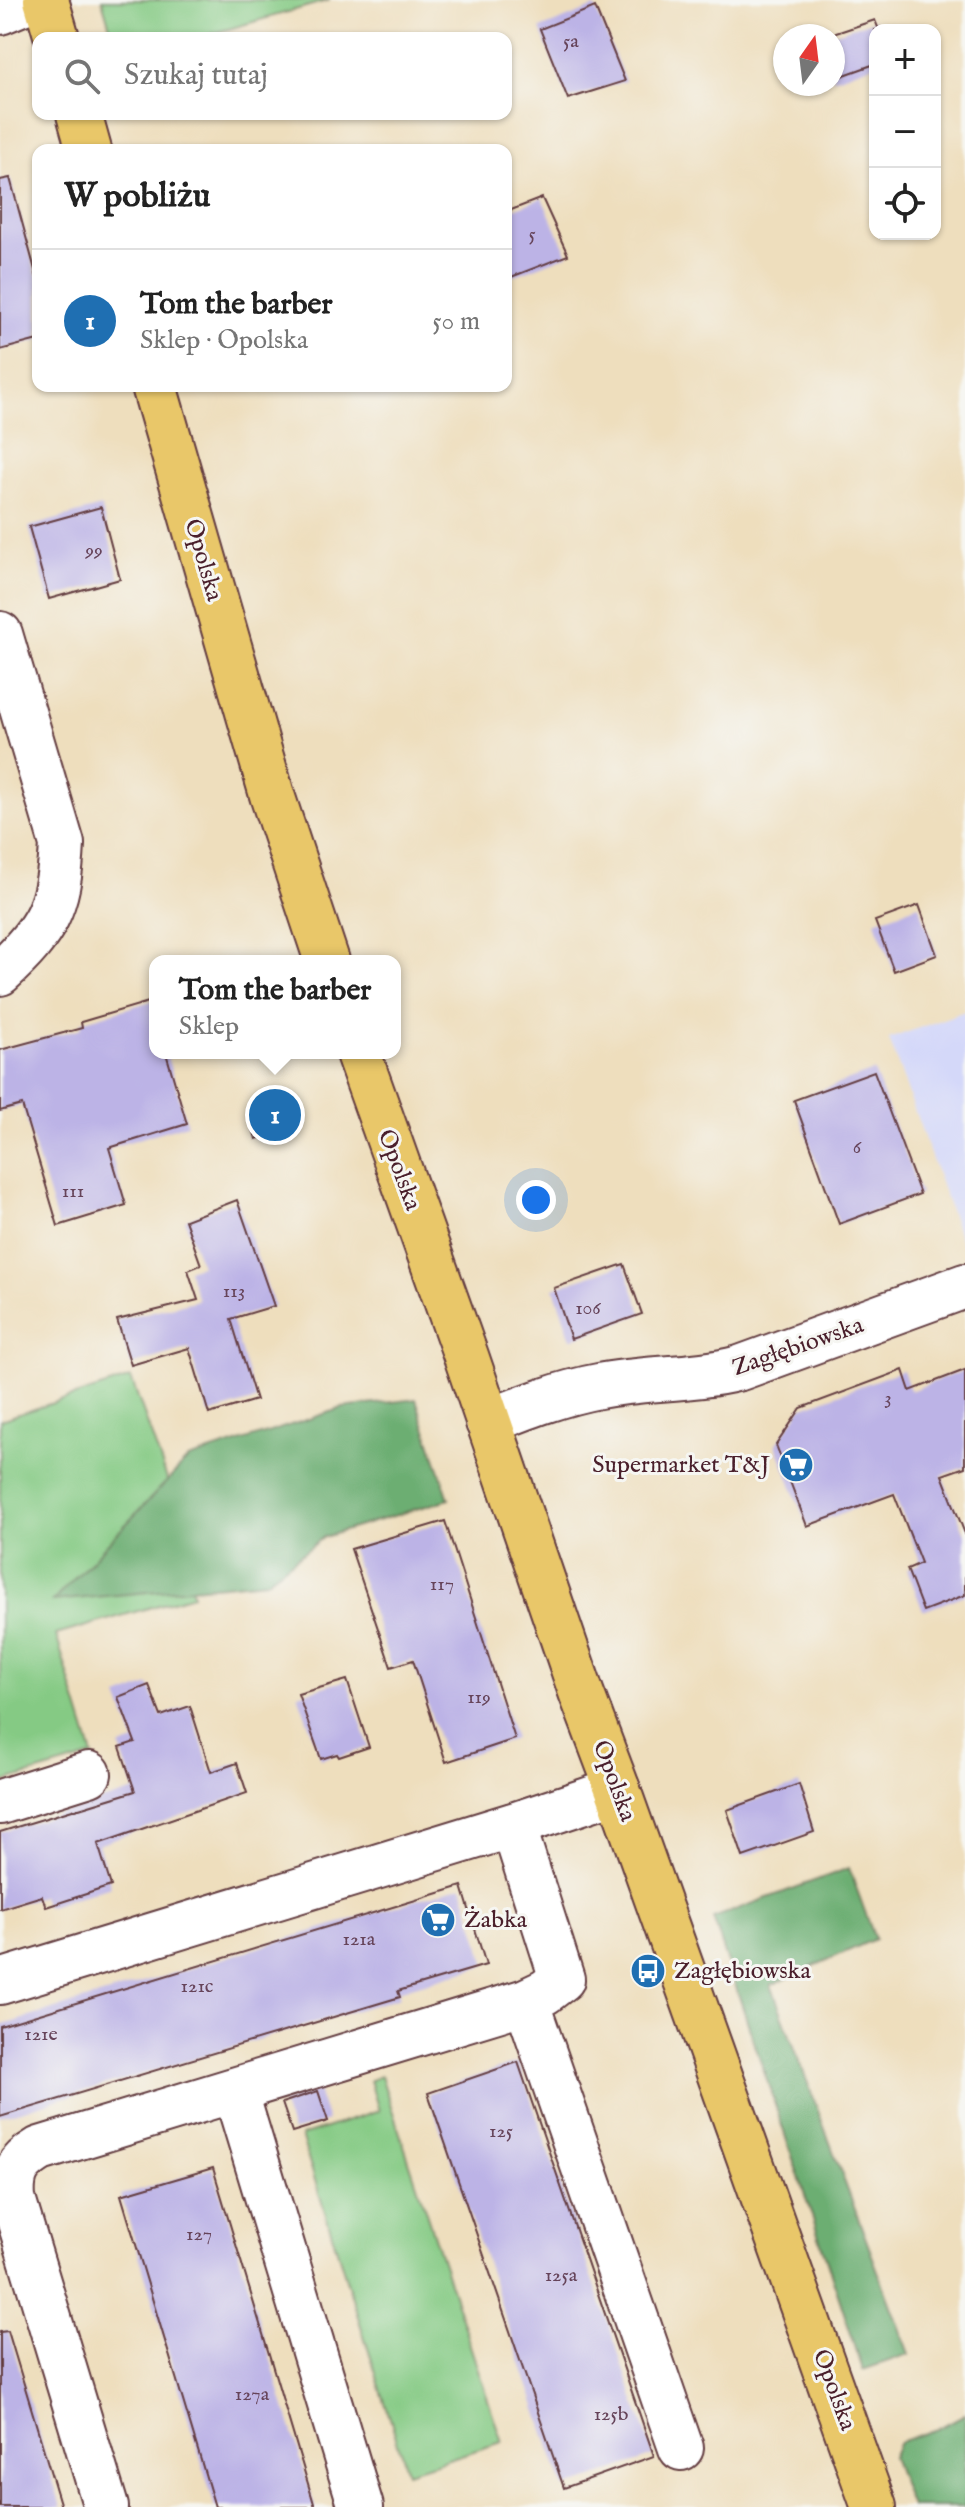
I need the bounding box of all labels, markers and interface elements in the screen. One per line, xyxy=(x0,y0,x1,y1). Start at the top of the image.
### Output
north arrow xyxy=(773,24,845,96)
map controls xyxy=(869,24,941,240)
button: + xyxy=(869,24,941,96)
house number: 5a xyxy=(563,29,579,54)
search box xyxy=(32,32,512,120)
icon: search xyxy=(60,54,104,98)
text: Szukaj tutaj xyxy=(124,57,268,95)
button: − xyxy=(869,96,941,168)
button: locate xyxy=(869,168,941,240)
text: W pobliżu xyxy=(64,175,210,218)
house number: 5 xyxy=(528,222,536,247)
text: Tom the barber xyxy=(140,286,332,324)
text: 1 xyxy=(85,305,95,338)
text: 50 m xyxy=(432,305,480,338)
text: Sklep · Opolska xyxy=(140,324,308,357)
street label: Opolska xyxy=(177,515,230,605)
house number: 99 xyxy=(84,538,103,563)
popup xyxy=(149,955,401,1059)
text: Tom the barber xyxy=(179,972,371,1010)
text: Sklep xyxy=(179,1010,239,1043)
pin: 1 xyxy=(249,1085,301,1145)
street label: Opolska xyxy=(370,1125,428,1215)
house number: 6 xyxy=(853,1135,862,1160)
house number: 111 xyxy=(62,1179,84,1204)
your location xyxy=(516,1180,556,1220)
house number: 113 xyxy=(223,1279,245,1304)
house number: 106 xyxy=(575,1296,601,1321)
street label: Zagłębiowska xyxy=(728,1310,868,1384)
house number: 3 xyxy=(884,1386,892,1411)
supermarket icon: Supermarket T&J xyxy=(777,1446,815,1484)
place label: Supermarket T&J xyxy=(592,1450,770,1481)
house number: 117 xyxy=(430,1572,454,1597)
house number: 119 xyxy=(467,1685,491,1710)
street label: Opolska xyxy=(585,1736,643,1826)
supermarket icon: Żabka xyxy=(419,1901,457,1939)
place label: Żabka xyxy=(464,1905,528,1936)
house number: 121a xyxy=(343,1927,376,1952)
bus stop icon: Zagłębiowska xyxy=(629,1952,667,1990)
place label: Zagłębiowska xyxy=(674,1956,811,1987)
house number: 121c xyxy=(181,1974,213,1999)
house number: 121e xyxy=(24,2022,58,2047)
house number: 125 xyxy=(489,2119,513,2144)
house number: 127 xyxy=(186,2222,212,2247)
house number: 125a xyxy=(545,2263,578,2288)
street label: Opolska xyxy=(805,2345,863,2435)
house number: 127a xyxy=(235,2382,270,2407)
house number: 125b xyxy=(594,2402,629,2427)

